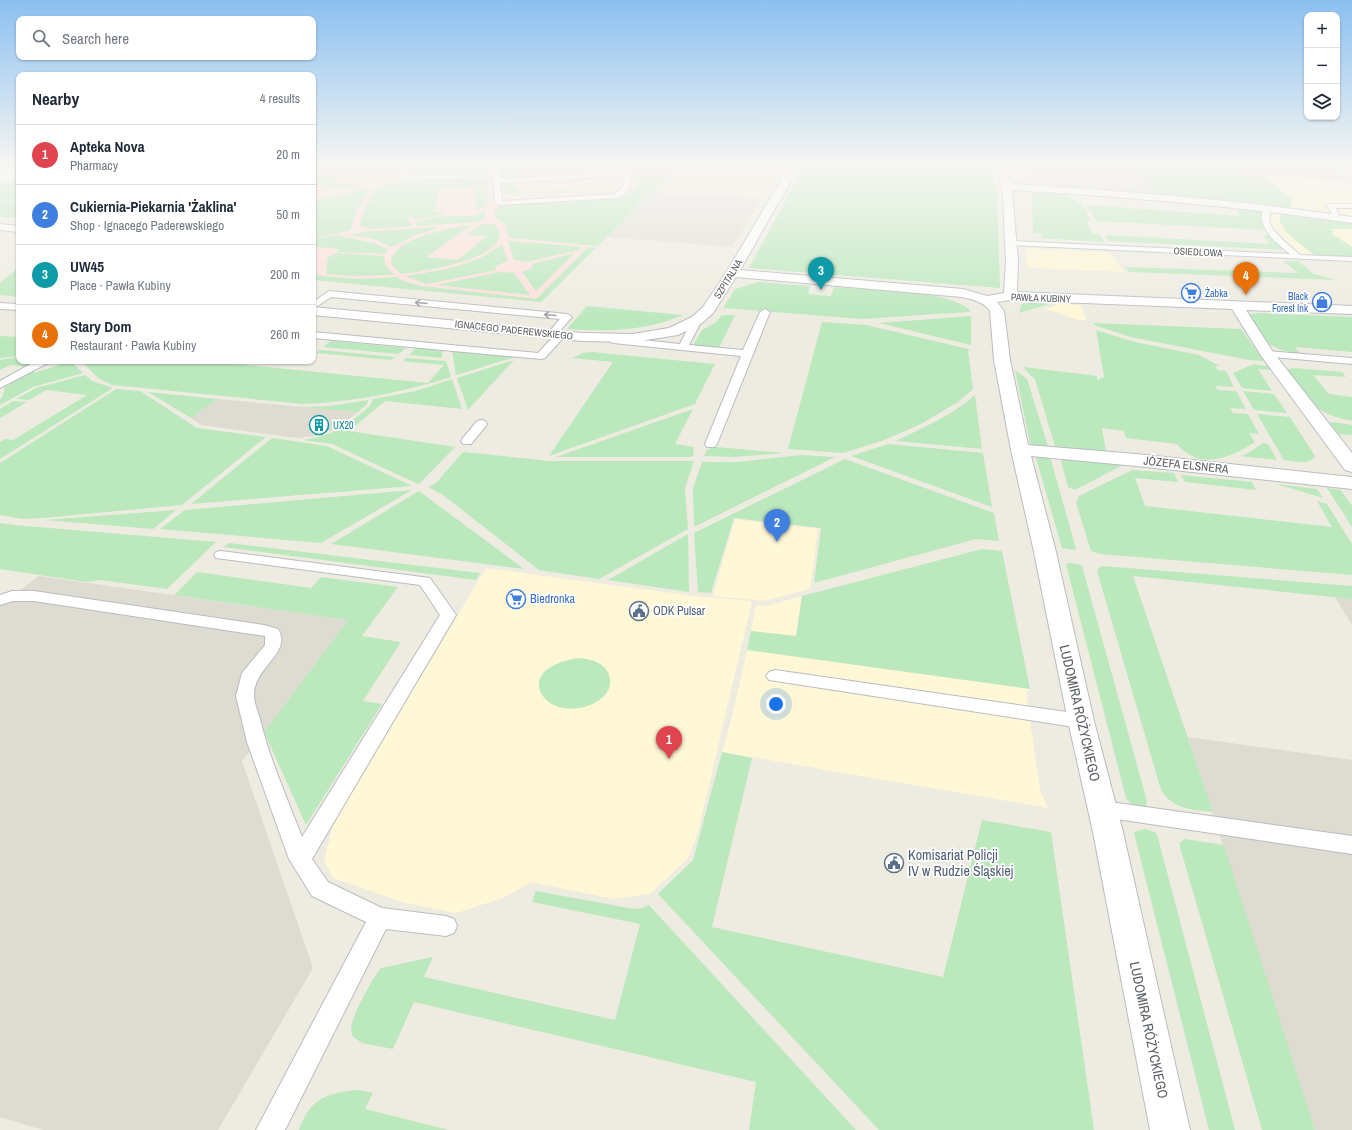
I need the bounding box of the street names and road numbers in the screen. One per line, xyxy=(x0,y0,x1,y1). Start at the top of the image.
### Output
street label: OSIEDLOWA xyxy=(1173,244,1224,260)
street label: SZPITALNA xyxy=(711,256,745,301)
street label: PAWŁA KUBINY xyxy=(1011,290,1072,306)
street label: IGNACEGO PADEREWSKIEGO xyxy=(454,317,574,343)
street label: JÓZEFA ELSNERA xyxy=(1143,453,1230,477)
street label: LUDOMIRA RÓŻYCKIEGO xyxy=(1056,643,1104,783)
street label: LUDOMIRA RÓŻYCKIEGO xyxy=(1126,960,1172,1100)

